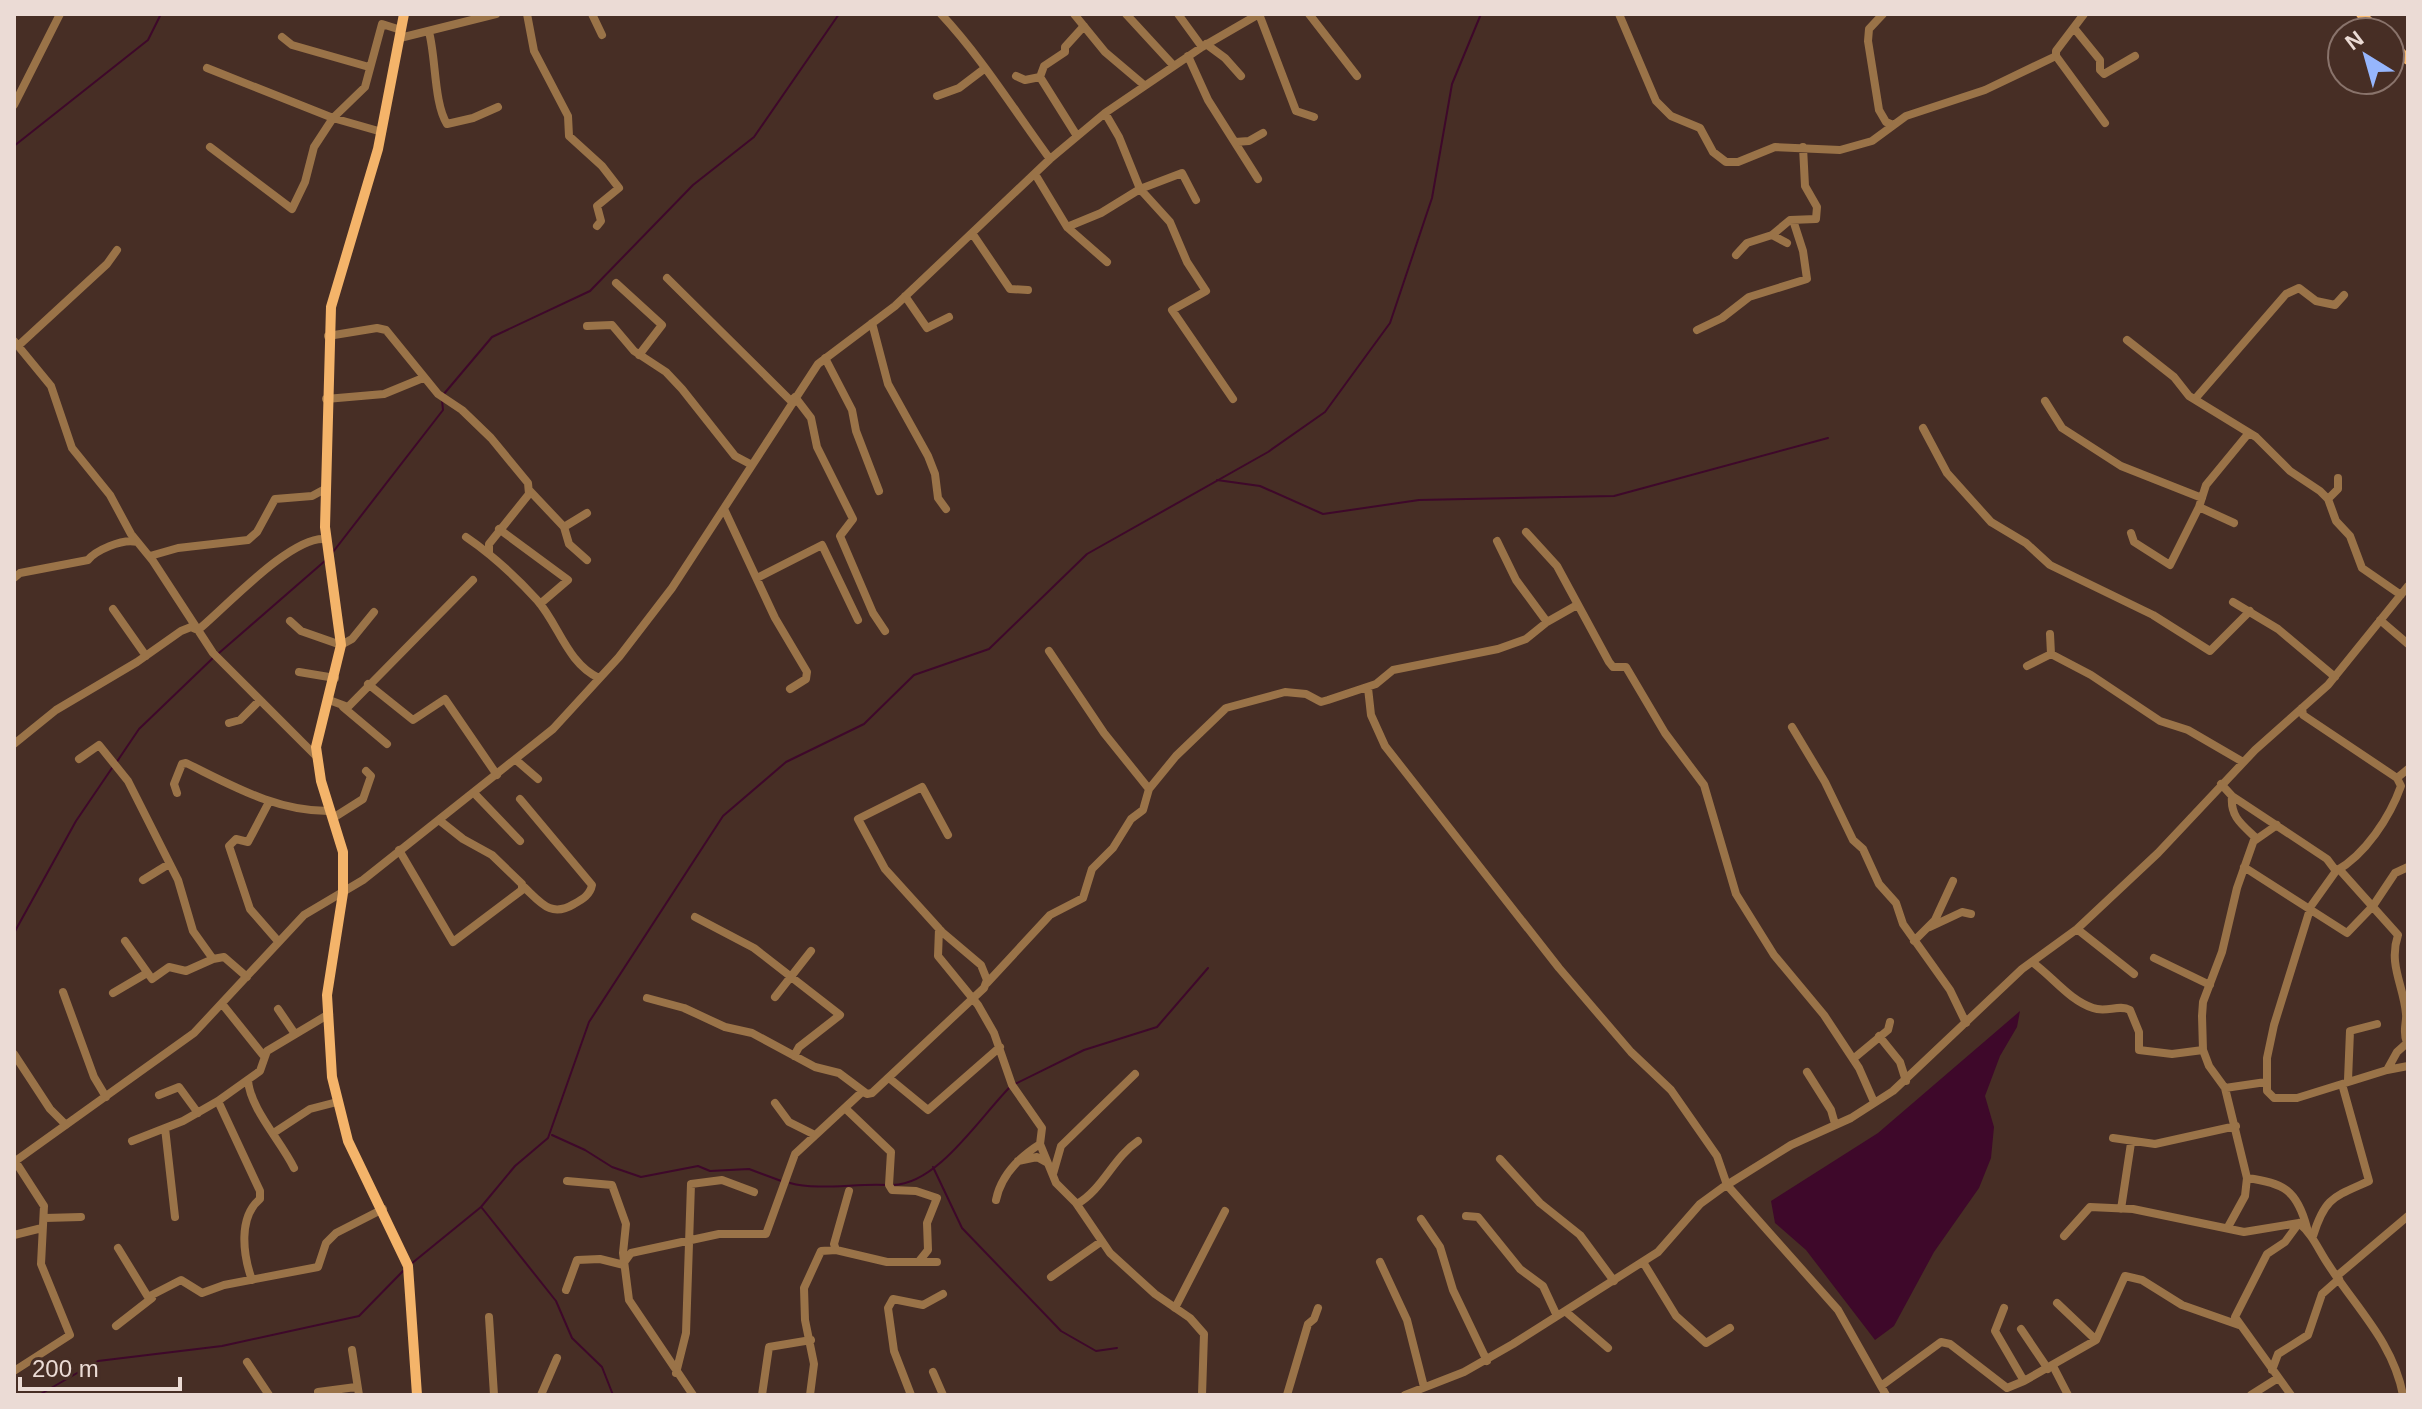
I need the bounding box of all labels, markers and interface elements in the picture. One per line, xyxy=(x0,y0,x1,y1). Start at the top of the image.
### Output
north arrow xyxy=(2326,16,2406,96)
text: N xyxy=(2340,26,2368,55)
scale bar xyxy=(20,1341,180,1391)
text: 200 m xyxy=(32,1355,99,1382)

